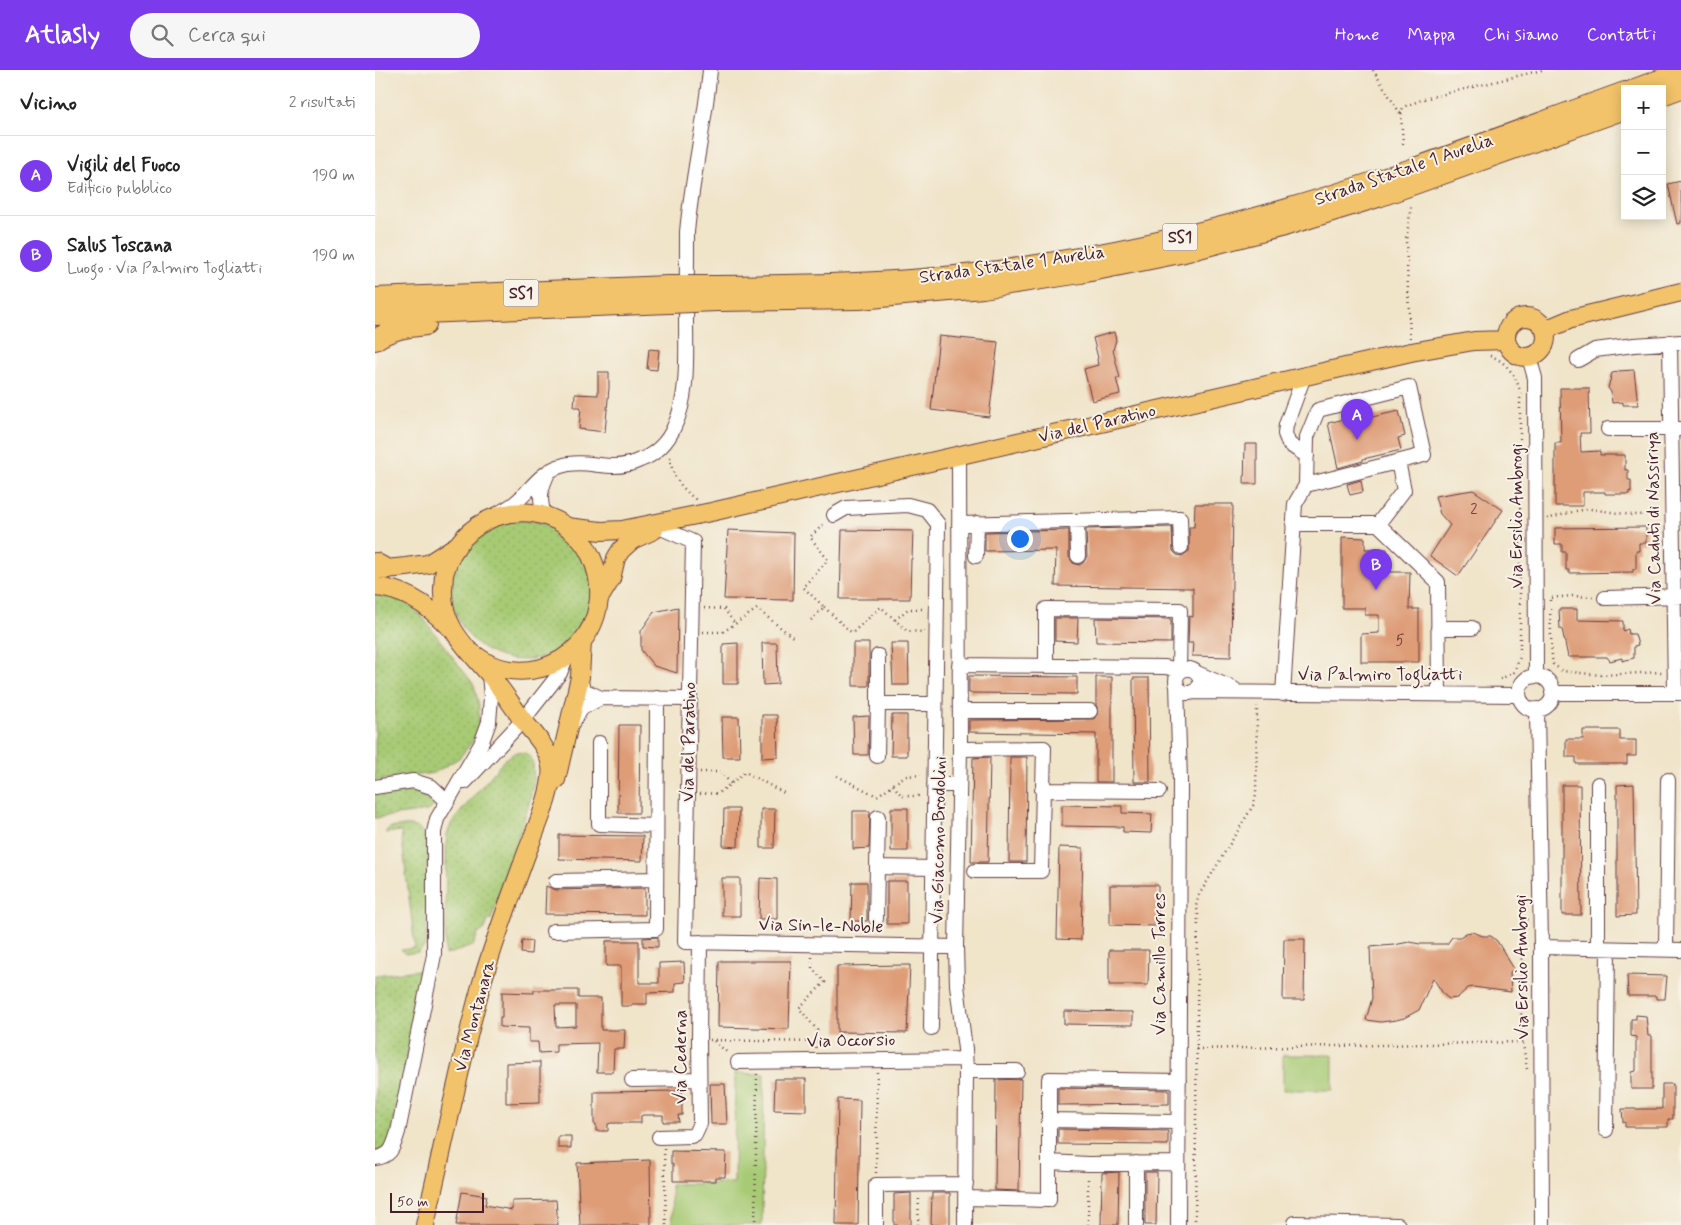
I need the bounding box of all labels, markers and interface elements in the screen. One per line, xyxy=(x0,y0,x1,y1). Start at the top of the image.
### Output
search box xyxy=(130,13,480,58)
text: Atlasly xyxy=(25,20,100,51)
icon: search xyxy=(148,21,176,49)
text: Cerca qui xyxy=(188,23,266,48)
text: Home xyxy=(1335,23,1379,47)
text: Mappa xyxy=(1407,23,1456,47)
text: Chi siamo xyxy=(1484,23,1559,47)
text: Contatti xyxy=(1587,23,1656,47)
map controls xyxy=(1621,85,1666,220)
button: + xyxy=(1621,85,1666,130)
text: Vicino xyxy=(20,89,77,117)
text: 2 risultati xyxy=(289,92,355,113)
street label: Strada Statale 1 Aurelia xyxy=(1312,128,1496,212)
button: − xyxy=(1621,130,1666,175)
text: Vigili del Fuoco xyxy=(67,153,180,178)
text: A xyxy=(31,165,41,186)
text: 190 m xyxy=(312,165,355,186)
button: layers xyxy=(1621,175,1666,220)
text: Edificio pubblico xyxy=(67,178,172,199)
road number: SS1 xyxy=(1163,224,1197,250)
text: Salus Toscana xyxy=(67,233,172,258)
street label: Strada Statale 1 Aurelia xyxy=(918,240,1106,290)
text: B xyxy=(31,245,41,266)
text: 190 m xyxy=(312,245,355,266)
text: Luogo · Via Palmiro Togliatti xyxy=(67,258,262,279)
road number: SS1 xyxy=(503,280,539,307)
street label: Via del Paratino xyxy=(1036,399,1158,449)
pin: A xyxy=(1341,399,1373,440)
street label: Via Caduti di Nassiriya xyxy=(1640,431,1668,605)
street label: Via Ersilio Ambrogi xyxy=(1505,443,1529,589)
house number: 2 xyxy=(1470,500,1478,520)
your location xyxy=(1007,526,1033,552)
pin: B xyxy=(1360,549,1392,590)
house number: 5 xyxy=(1395,631,1405,651)
street label: Via Palmiro Togliatti xyxy=(1298,663,1462,689)
street label: Via del Paratino xyxy=(676,682,702,802)
street label: Via Giacomo Brodolini xyxy=(926,756,952,924)
street label: Via Camillo Torres xyxy=(1148,893,1172,1035)
street label: Via Ersilio Ambrogi xyxy=(1509,894,1535,1040)
street label: Via Sin-le-Noble xyxy=(758,913,884,939)
street label: Via Montanara xyxy=(449,957,502,1075)
street label: Via Cederna xyxy=(669,1010,693,1104)
street label: Via Occorsio xyxy=(806,1028,896,1054)
scale bar xyxy=(390,1190,484,1213)
text: 50 m xyxy=(397,1193,428,1211)

